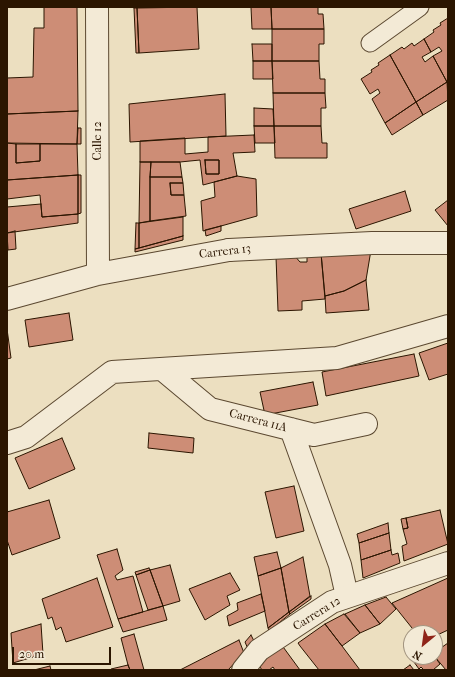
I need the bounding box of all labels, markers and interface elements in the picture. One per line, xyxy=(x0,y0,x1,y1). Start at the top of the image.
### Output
street label: Calle 12 xyxy=(91,121,105,161)
street label: Carrera 13 xyxy=(198,242,252,262)
street label: Carrera 11A xyxy=(228,406,288,436)
street label: Carrera 12 xyxy=(291,594,343,634)
north arrow xyxy=(403,625,443,665)
scale bar xyxy=(14,639,113,665)
text: 20 m xyxy=(19,647,44,661)
text: N xyxy=(411,647,424,663)

